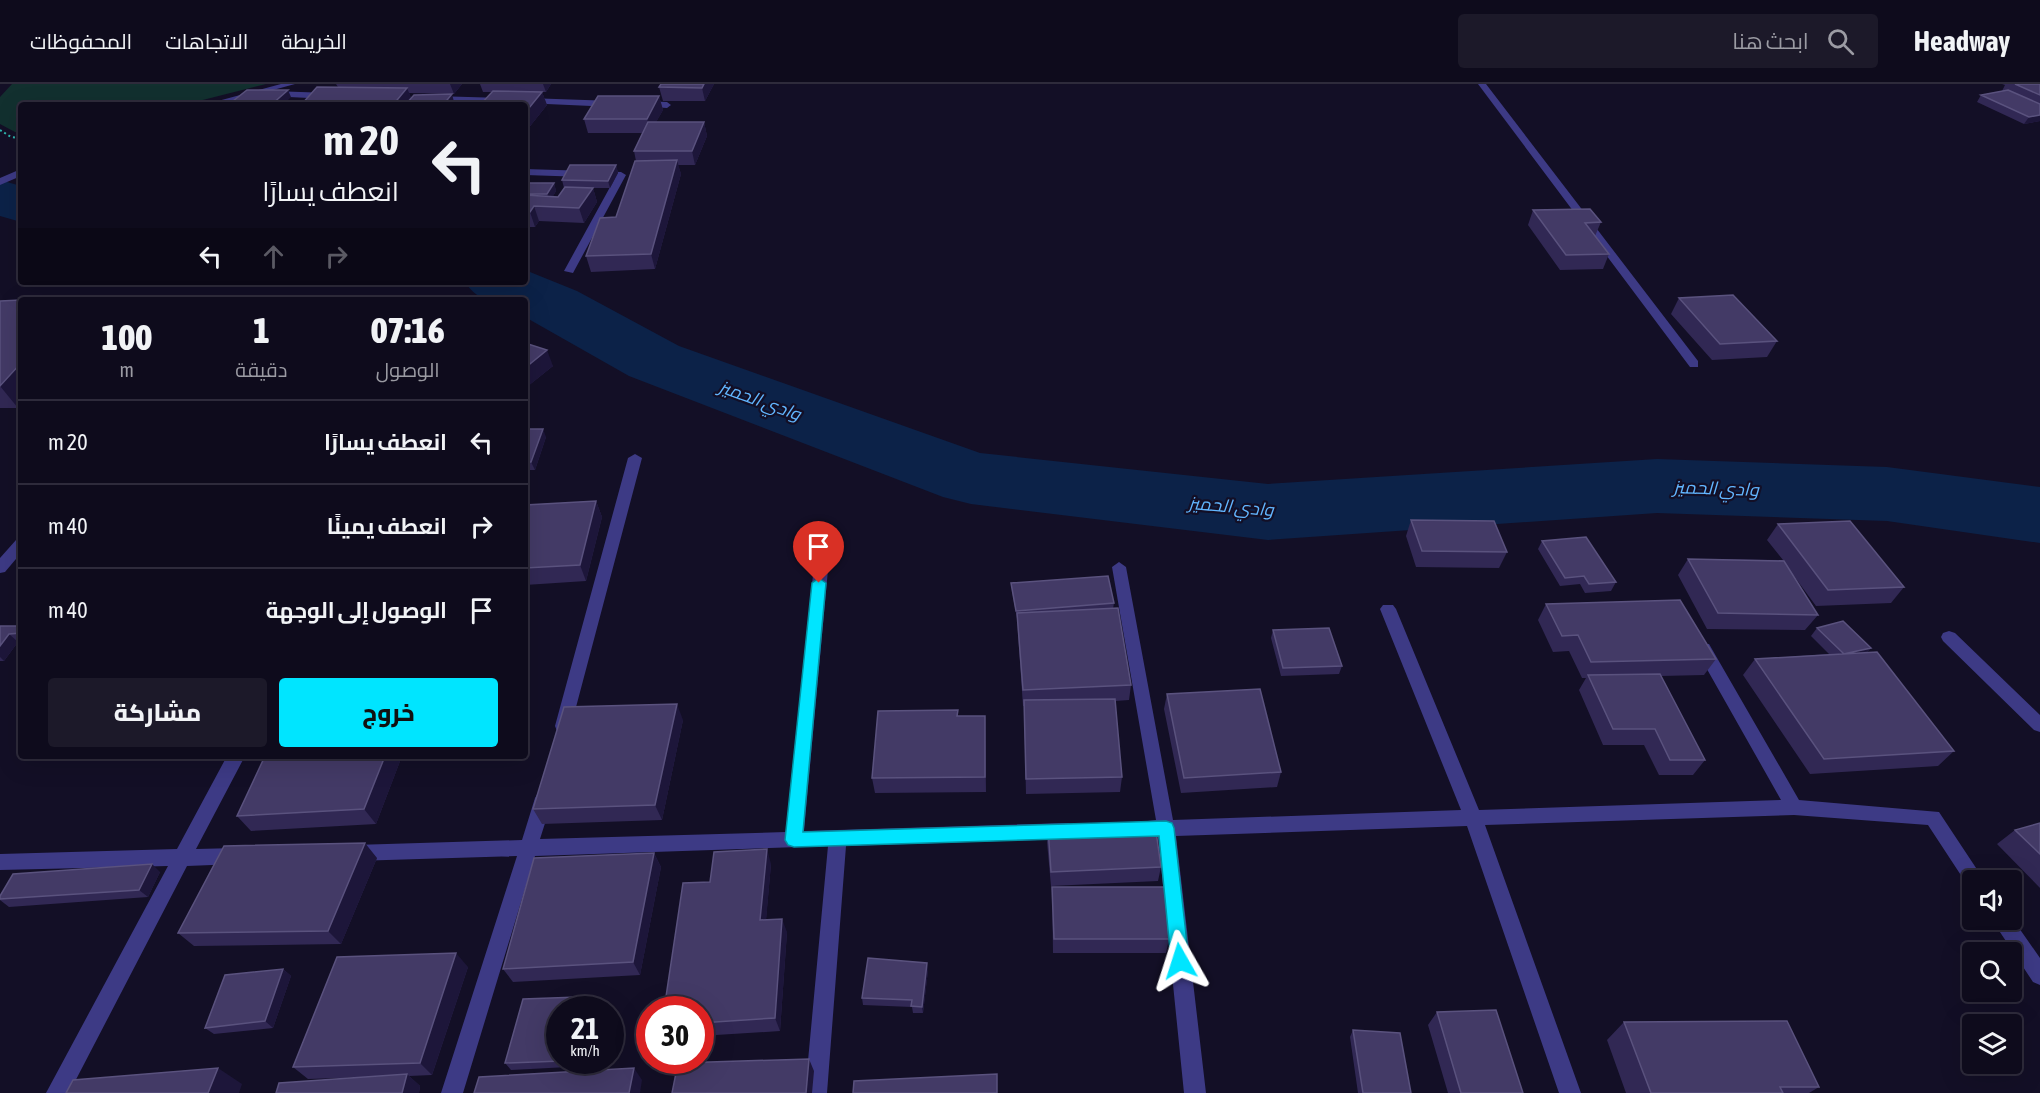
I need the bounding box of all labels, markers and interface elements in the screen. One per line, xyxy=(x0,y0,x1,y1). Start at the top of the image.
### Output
search box xyxy=(1458,14,1878,68)
icon: search xyxy=(1824,25,1857,58)
text: Headway xyxy=(1914,25,2010,57)
text: ابحث هنا xyxy=(1732,28,1809,54)
text: المحفوظات xyxy=(30,29,132,53)
text: الاتجاهات xyxy=(165,29,248,53)
text: الخريطة xyxy=(281,29,347,53)
text: 20 m xyxy=(324,116,399,164)
icon: left xyxy=(420,126,498,204)
text: انعطف يسارًا xyxy=(262,176,399,207)
icon: left xyxy=(194,240,227,273)
icon: ahead xyxy=(257,240,290,273)
icon: right xyxy=(320,240,353,273)
text: 1 xyxy=(253,309,270,351)
text: 07:16 xyxy=(371,309,445,351)
text: 100 xyxy=(101,316,152,358)
text: m xyxy=(119,358,134,381)
text: دقيقة xyxy=(235,358,287,381)
text: الوصول xyxy=(376,358,440,381)
water label: وادي الحميز xyxy=(713,375,805,429)
icon: left xyxy=(465,426,498,459)
text: 20 m xyxy=(48,429,88,455)
text: انعطف يسارًا xyxy=(324,429,447,455)
water label: وادي الحميز xyxy=(1671,476,1760,504)
water label: وادي الحميز xyxy=(1185,492,1276,524)
icon: right xyxy=(465,510,498,543)
text: 40 m xyxy=(48,513,88,539)
text: انعطف يمينًا xyxy=(327,513,447,539)
pin xyxy=(793,521,844,583)
icon: arrive xyxy=(802,530,835,563)
icon: arrive xyxy=(465,594,498,627)
text: 40 m xyxy=(48,597,88,623)
text: الوصول إلى الوجهة xyxy=(266,597,447,623)
button: مشاركة xyxy=(48,678,267,747)
button: خروج xyxy=(279,678,498,747)
map controls xyxy=(1962,870,2022,1074)
button: sound xyxy=(1962,870,2022,930)
position arrow xyxy=(1148,929,1212,993)
button: search xyxy=(1962,942,2022,1002)
speed limit sign: 30 xyxy=(636,996,714,1074)
text: 21 xyxy=(571,1011,599,1045)
button: layers xyxy=(1962,1014,2022,1074)
text: km/h xyxy=(570,1042,600,1059)

